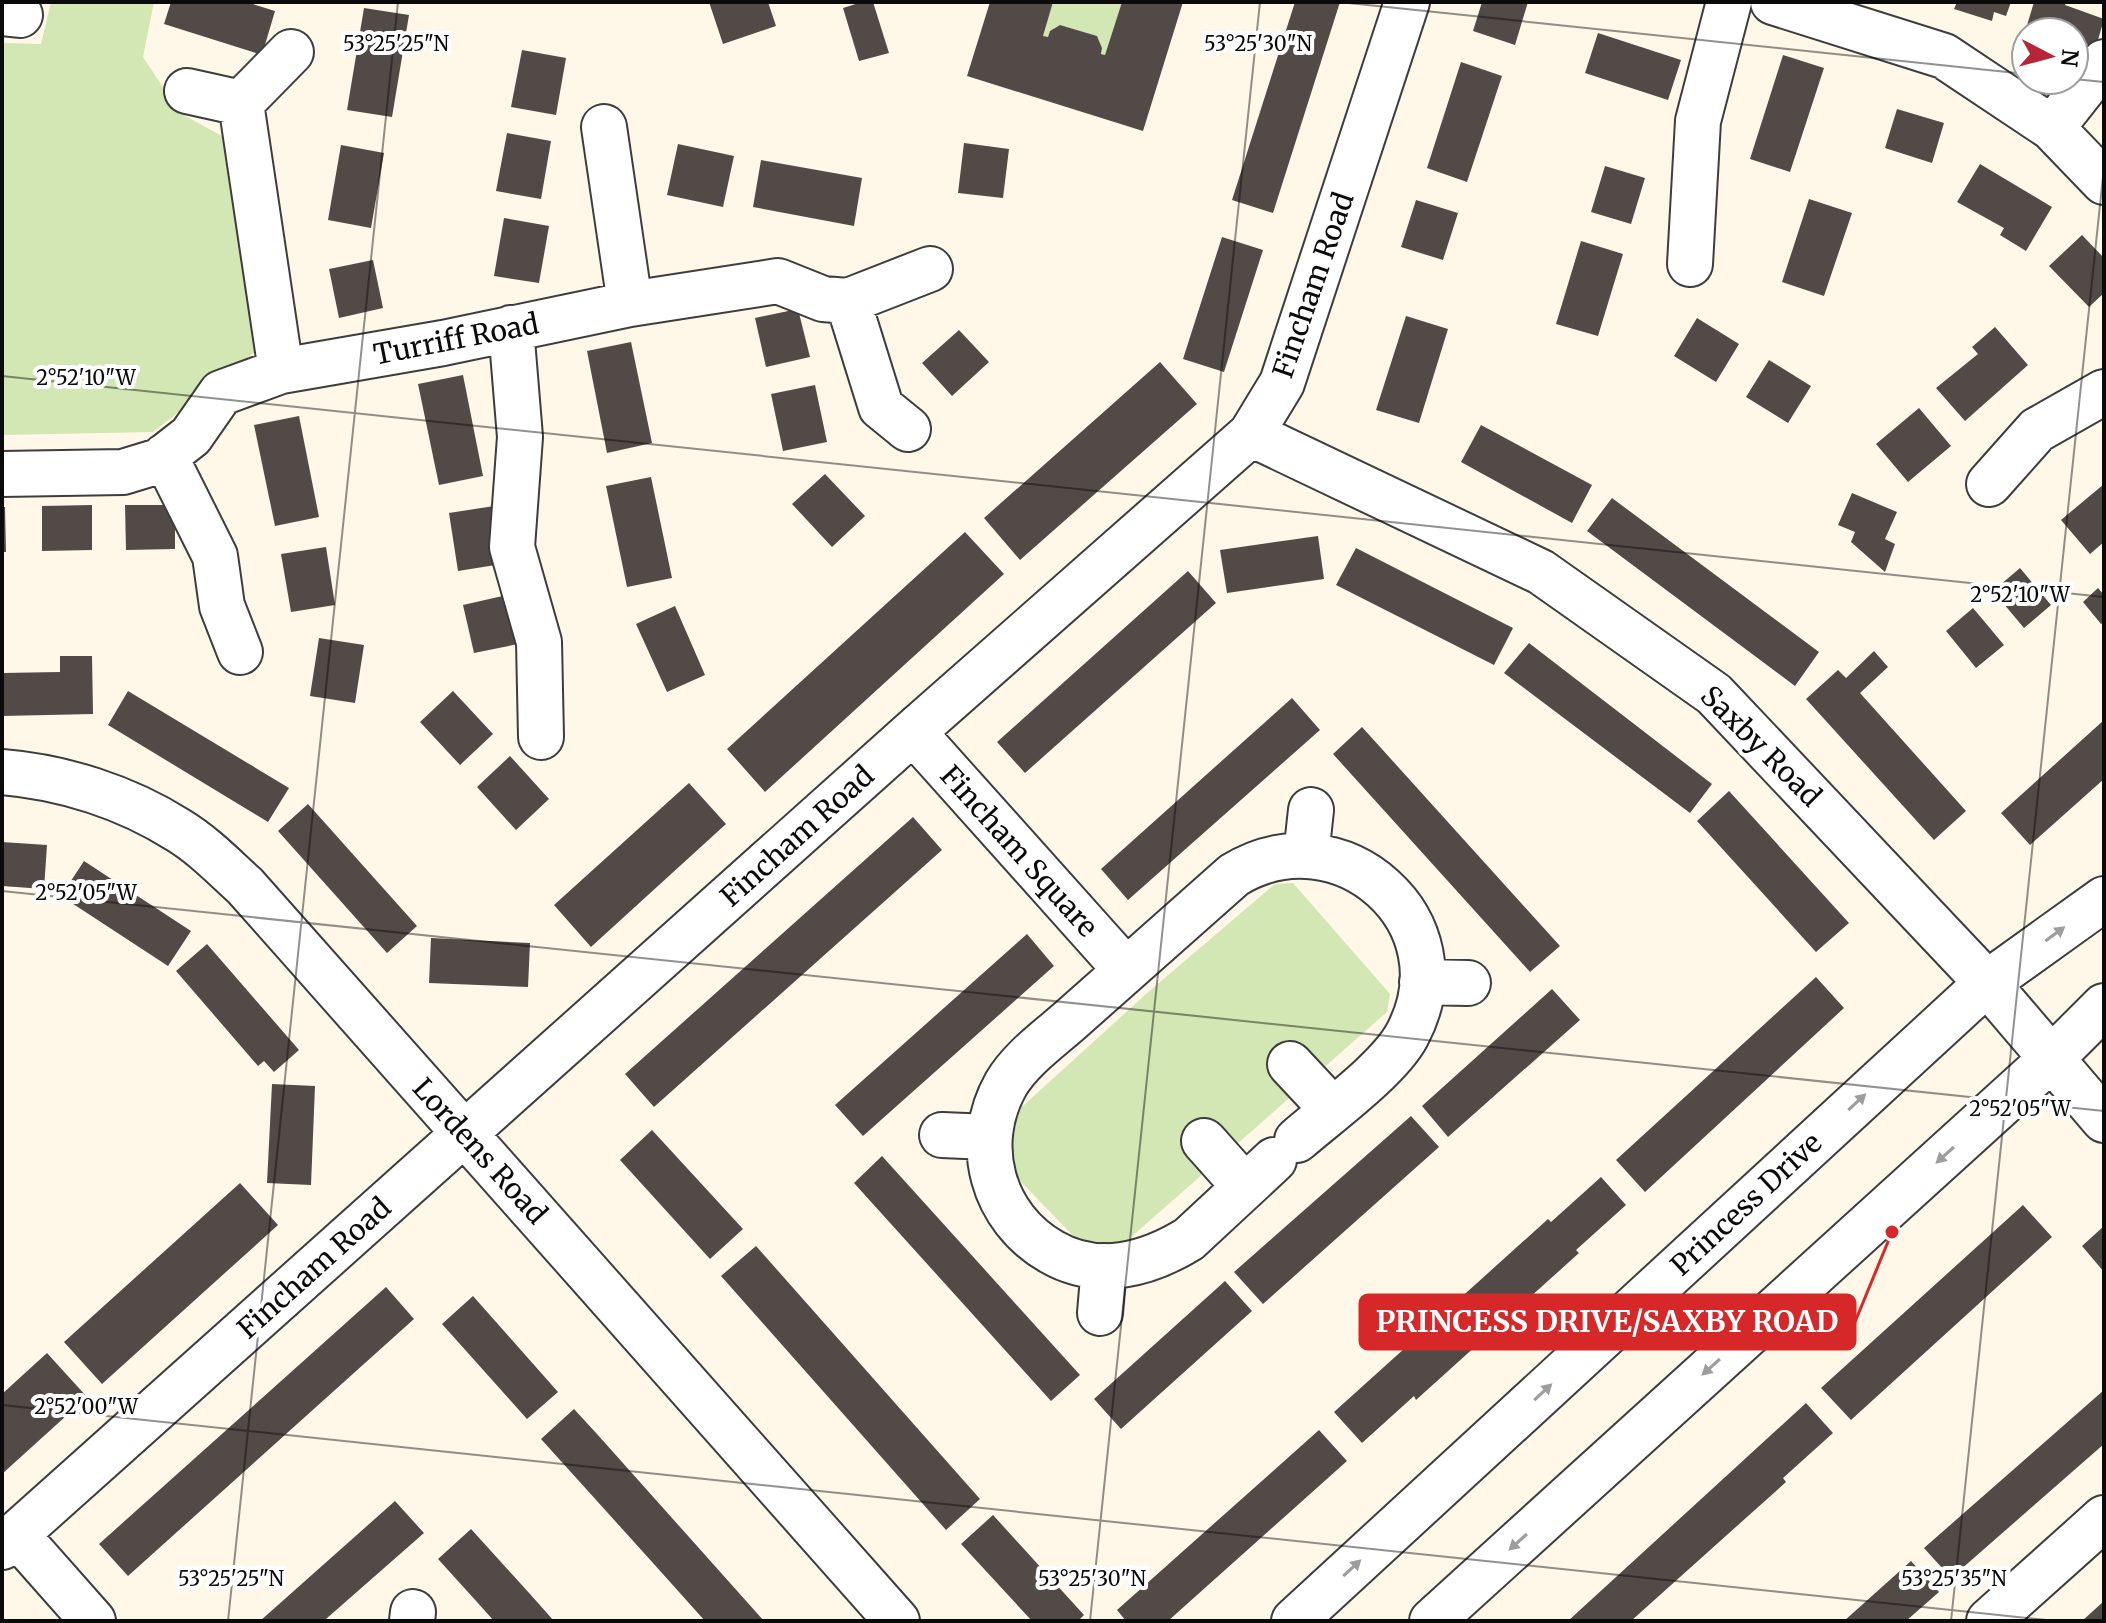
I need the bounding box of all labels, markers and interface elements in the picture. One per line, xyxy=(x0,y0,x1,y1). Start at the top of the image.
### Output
north arrow xyxy=(2010,16,2090,96)
text: 53°25'25"N xyxy=(343,31,450,56)
text: 53°25'30"N xyxy=(1204,31,1312,56)
text: N xyxy=(2055,48,2085,69)
street label: Fincham Road xyxy=(1264,187,1362,383)
street label: Turriff Road xyxy=(370,305,542,373)
text: 2°52'10"W xyxy=(36,365,137,390)
text: 2°52'10"W xyxy=(1970,582,2071,607)
street label: Saxby Road xyxy=(1693,678,1829,814)
street label: Fincham Road xyxy=(713,758,881,914)
street label: Fincham Square xyxy=(932,758,1106,944)
text: 2°52'05"W xyxy=(35,880,138,905)
one-way arrow xyxy=(2045,927,2066,942)
street label: Lordens Road xyxy=(405,1071,555,1232)
one-way arrow xyxy=(1848,1093,1867,1111)
text: 2°52'05"W xyxy=(1969,1096,2072,1121)
street label: Princess Drive xyxy=(1663,1125,1829,1283)
one-way arrow xyxy=(1935,1145,1954,1163)
street label: Fincham Road xyxy=(230,1190,398,1346)
callout: PRINCESS DRIVE/SAXBY ROAD xyxy=(1360,1295,1855,1349)
text: PRINCESS DRIVE/SAXBY ROAD xyxy=(1376,1302,1838,1340)
one-way arrow xyxy=(1701,1358,1720,1376)
one-way arrow xyxy=(1533,1383,1552,1401)
text: 2°52'00"W xyxy=(34,1394,139,1419)
one-way arrow xyxy=(1509,1533,1528,1551)
one-way arrow xyxy=(1342,1560,1361,1578)
text: 53°25'25"N xyxy=(178,1566,285,1591)
text: 53°25'30"N xyxy=(1038,1566,1146,1591)
text: 53°25'35"N xyxy=(1901,1566,2007,1591)

